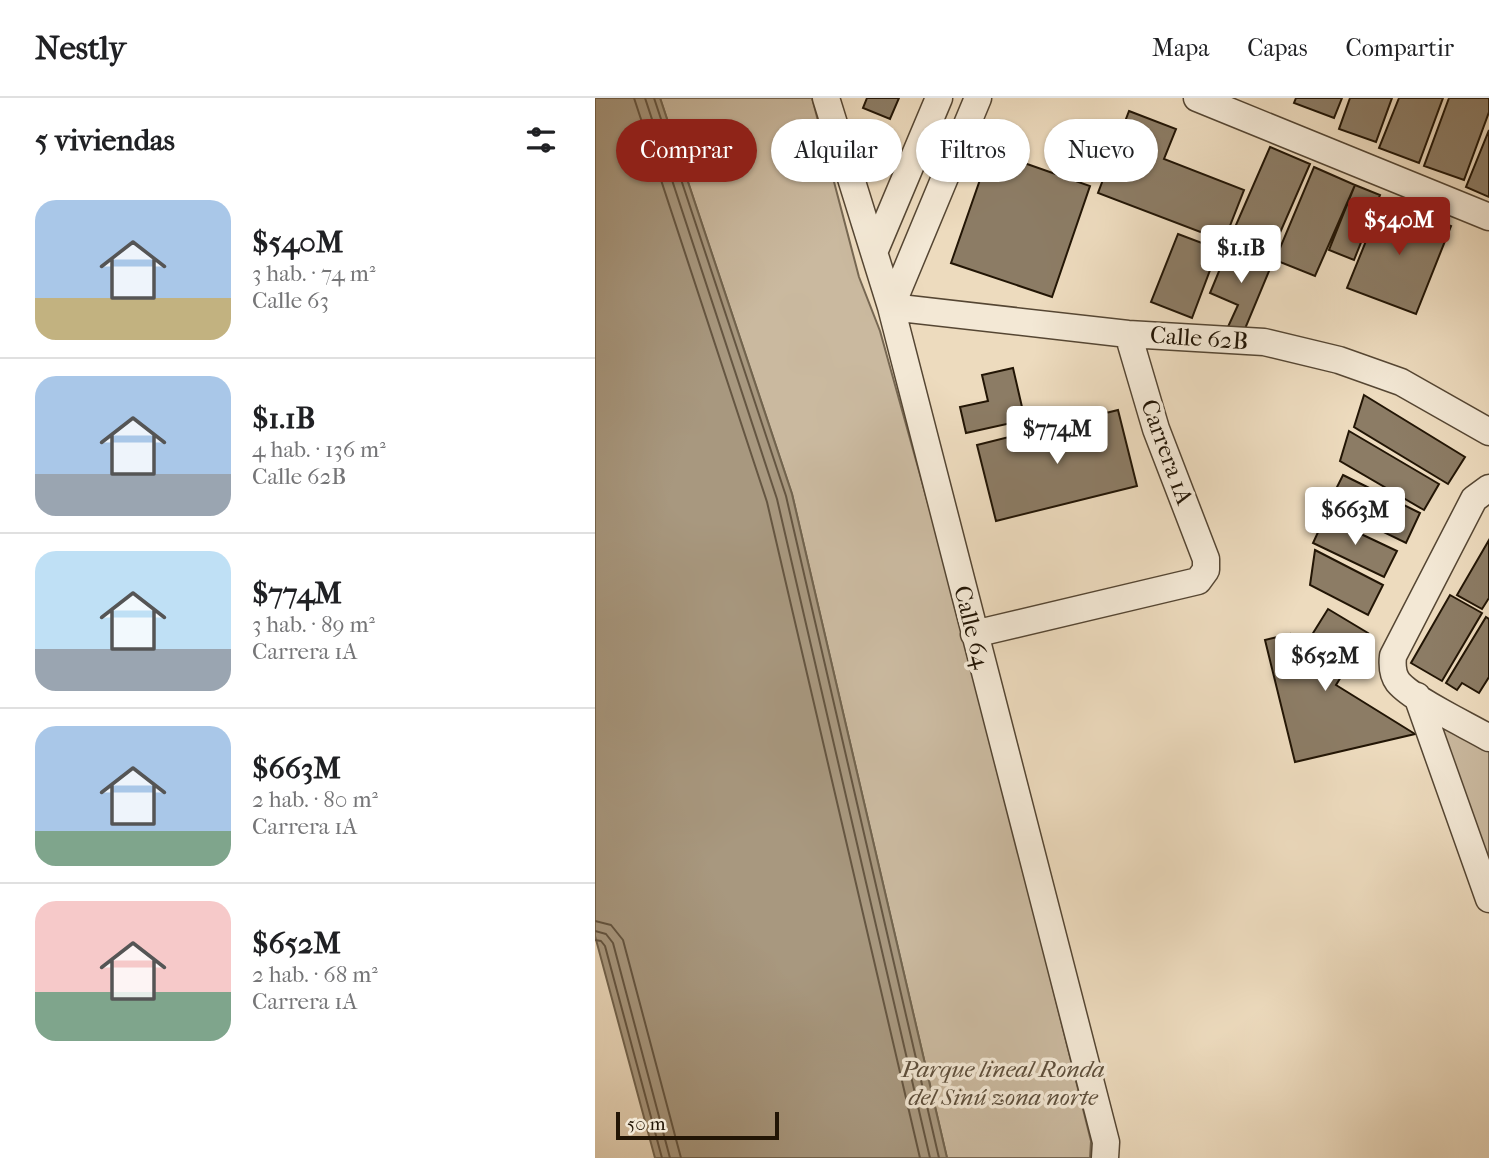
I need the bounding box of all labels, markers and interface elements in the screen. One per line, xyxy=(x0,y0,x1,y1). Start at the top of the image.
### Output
text: Nestly xyxy=(35,29,126,68)
text: Mapa xyxy=(1152,34,1209,62)
text: Capas xyxy=(1247,34,1308,62)
text: Compartir xyxy=(1346,34,1454,62)
chip: Comprar xyxy=(616,119,757,182)
chip: Alquilar xyxy=(771,119,902,182)
chip: Filtros xyxy=(916,119,1030,182)
chip: Nuevo xyxy=(1044,119,1158,182)
icon: filters xyxy=(522,121,560,159)
text: 5 viviendas xyxy=(35,123,175,158)
pin: $540M xyxy=(1350,198,1448,257)
text: $540M xyxy=(1364,206,1434,233)
text: $540M xyxy=(252,225,343,260)
pin: $1.1B xyxy=(1192,226,1290,285)
icon: home xyxy=(91,228,175,312)
text: $1.1B xyxy=(1217,234,1265,261)
text: 3 hab. · 74 m² xyxy=(252,260,375,287)
text: Calle 63 xyxy=(252,287,329,314)
street label: Calle 62B xyxy=(1149,321,1249,355)
street label: Carrera 1A xyxy=(1135,396,1199,509)
text: $1.1B xyxy=(252,401,315,436)
icon: home xyxy=(91,404,175,488)
pin: $774M xyxy=(1008,406,1106,466)
text: $774M xyxy=(1023,415,1091,442)
text: 4 hab. · 136 m² xyxy=(252,436,386,463)
text: Calle 62B xyxy=(252,463,346,490)
pin: $663M xyxy=(1306,488,1404,547)
text: $663M xyxy=(1321,496,1389,523)
text: $774M xyxy=(252,576,342,611)
icon: home xyxy=(91,579,175,663)
street label: Calle 64 xyxy=(948,583,996,672)
text: 3 hab. · 89 m² xyxy=(252,611,375,638)
pin: $652M xyxy=(1276,634,1374,693)
text: Carrera 1A xyxy=(252,638,357,665)
text: $652M xyxy=(1291,642,1359,669)
text: $663M xyxy=(252,751,341,786)
icon: home xyxy=(91,754,175,838)
text: 2 hab. · 80 m² xyxy=(252,786,378,813)
text: Carrera 1A xyxy=(252,813,357,840)
text: $652M xyxy=(252,926,341,961)
icon: home xyxy=(91,929,175,1013)
text: 2 hab. · 68 m² xyxy=(252,961,378,988)
text: Carrera 1A xyxy=(252,988,357,1015)
park label: Parque lineal Ronda del Sinú zona norte xyxy=(900,1055,1105,1111)
scale bar xyxy=(616,1109,779,1141)
text: 50 m xyxy=(627,1113,666,1135)

